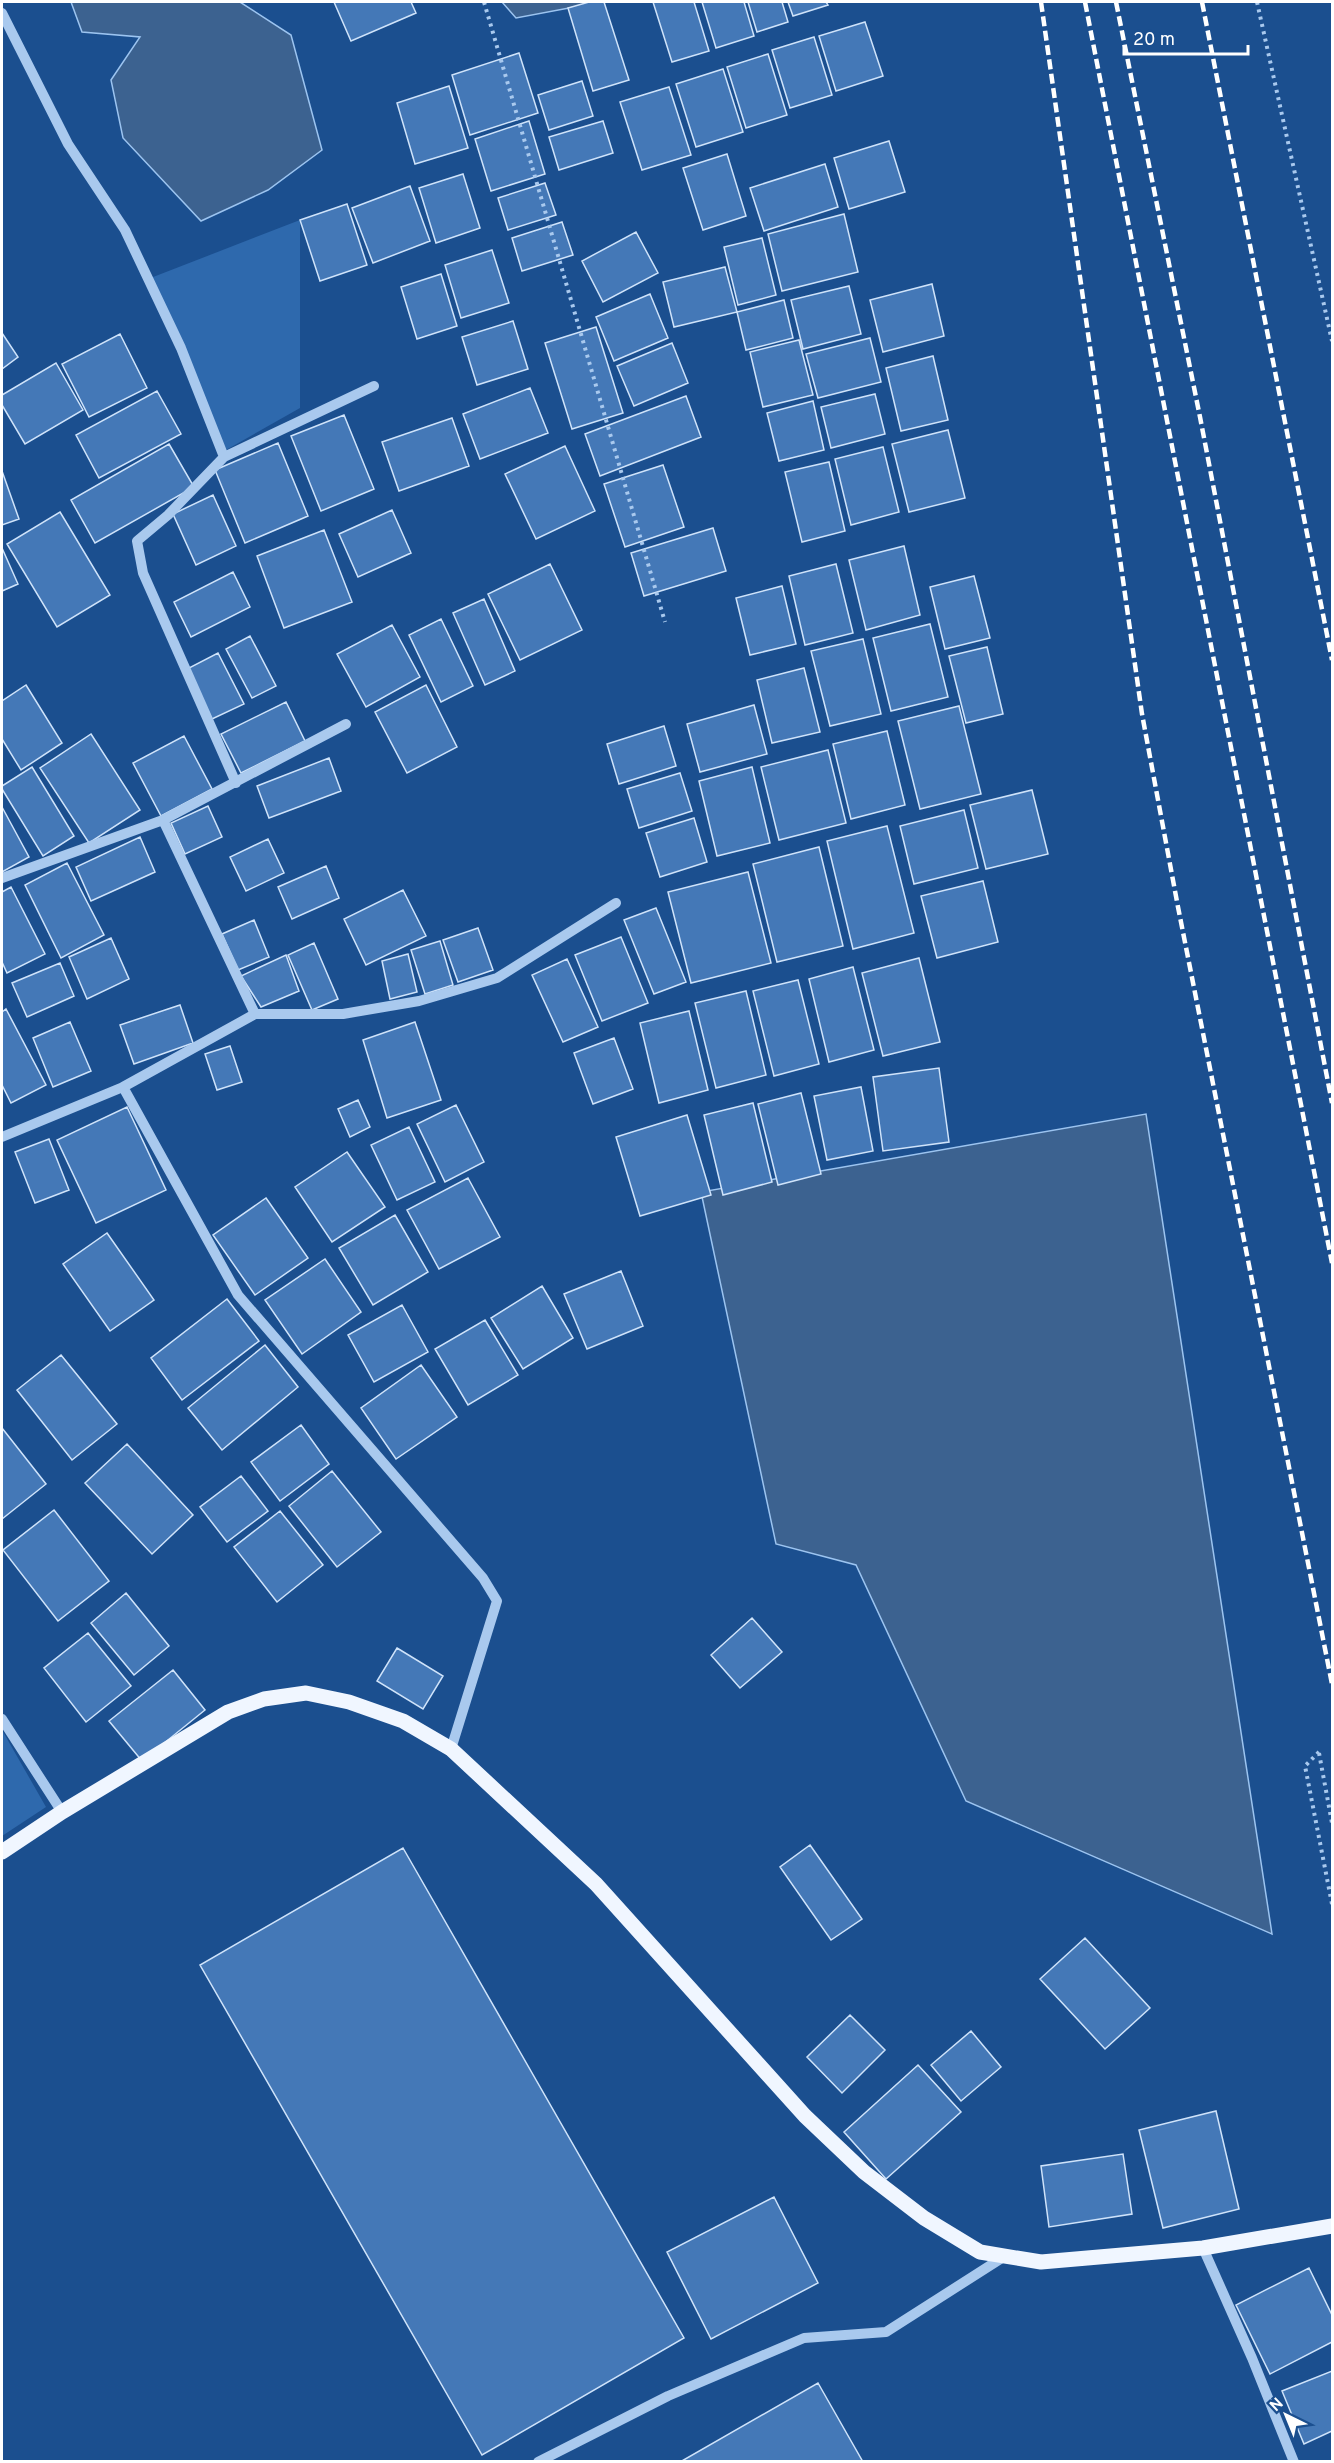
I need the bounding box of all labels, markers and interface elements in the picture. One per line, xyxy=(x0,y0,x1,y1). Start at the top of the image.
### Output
scale bar xyxy=(1124,18,1248,56)
text: 20 m xyxy=(1133,29,1175,52)
north arrow xyxy=(1256,2385,1316,2445)
text: N xyxy=(1266,2394,1288,2417)

